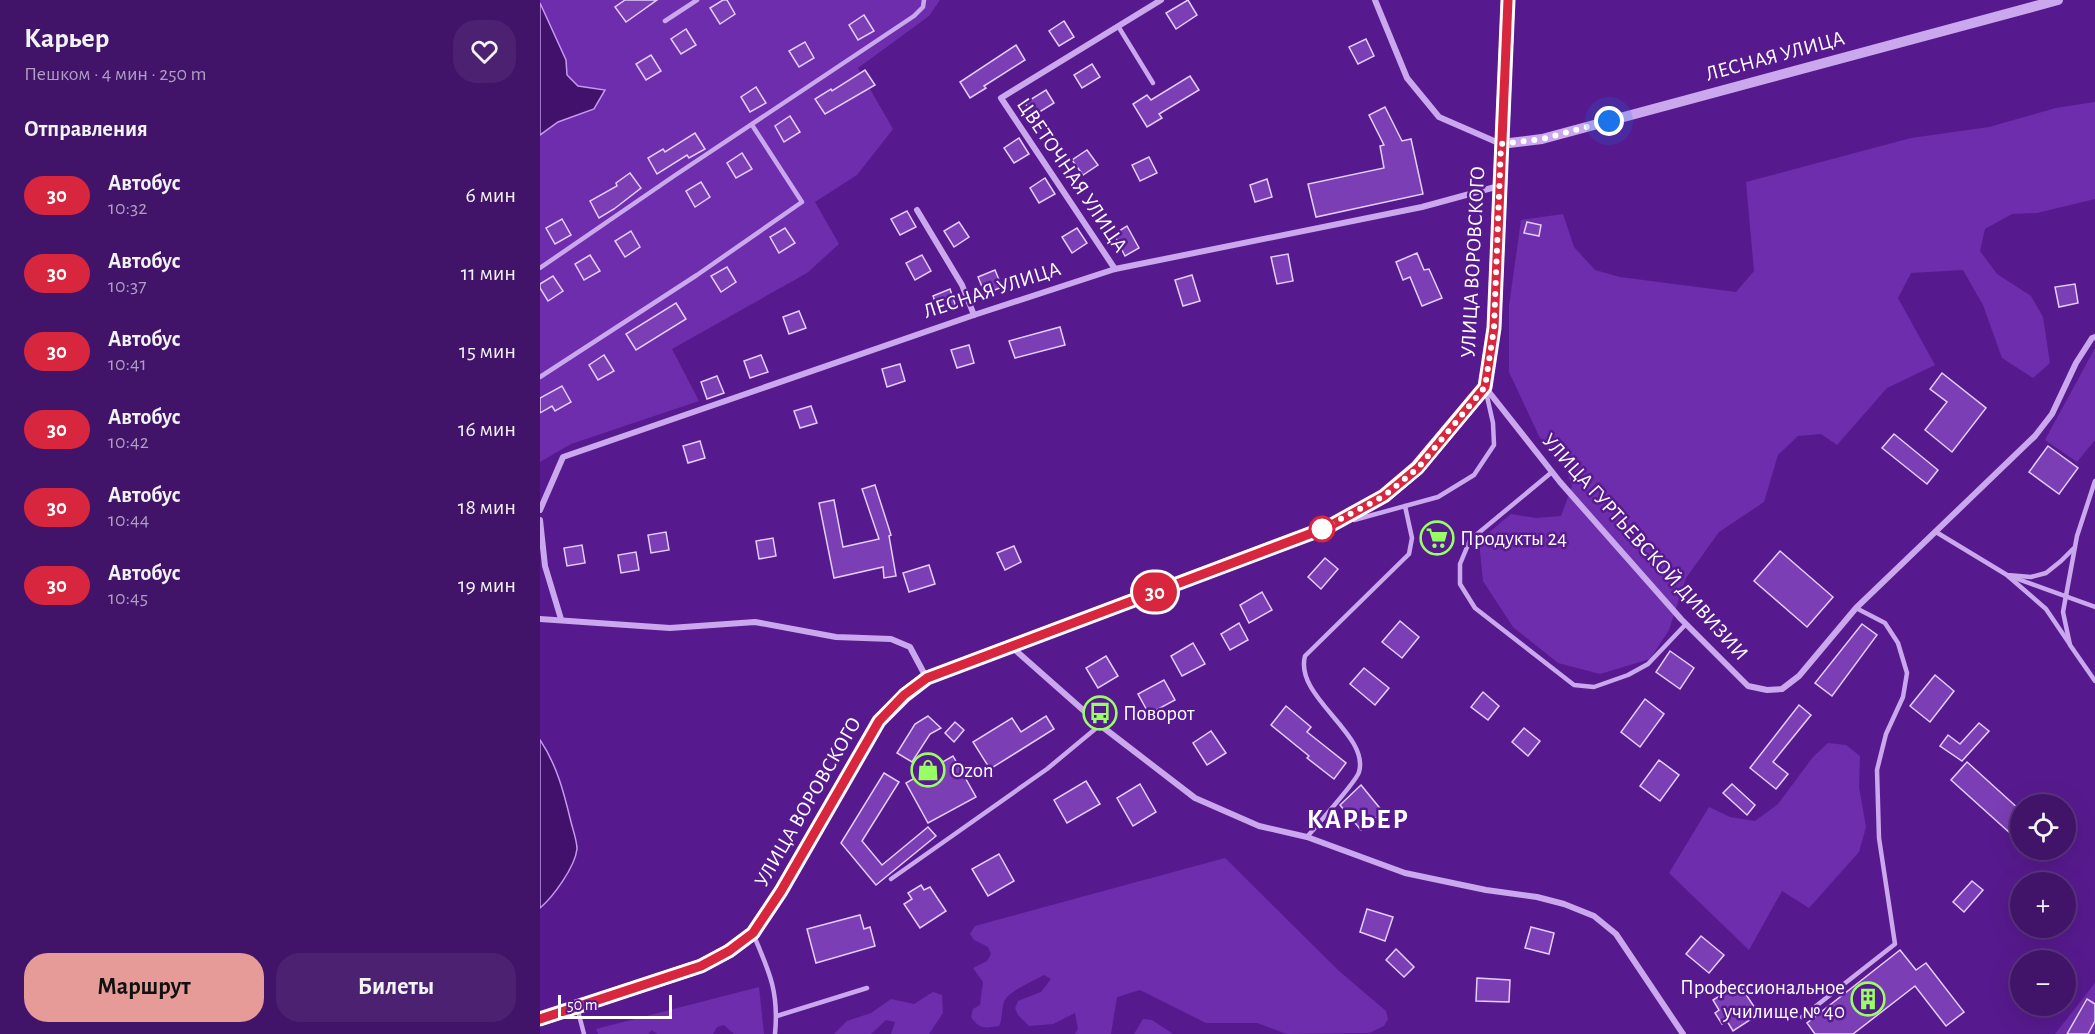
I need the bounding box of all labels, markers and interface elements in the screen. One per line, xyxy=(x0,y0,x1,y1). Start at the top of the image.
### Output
button: heart xyxy=(453,20,516,83)
text: Карьер xyxy=(24,25,109,53)
street label: ЛЕСНАЯ УЛИЦА xyxy=(1703,27,1847,85)
text: Пешком · 4 мин · 250 m xyxy=(24,64,206,84)
street label: ЦВЕТОЧНАЯ УЛИЦА xyxy=(1013,94,1131,256)
your location xyxy=(1594,106,1624,136)
text: Отправления xyxy=(24,118,148,140)
street label: УЛИЦА ВОРОВСКОГО xyxy=(1457,165,1489,359)
text: Автобус xyxy=(108,172,181,194)
text: 6 мин xyxy=(465,184,516,206)
text: 30 xyxy=(47,185,67,206)
text: 10:32 xyxy=(108,198,147,218)
text: Автобус xyxy=(108,250,181,272)
street label: ЛЕСНАЯ УЛИЦА xyxy=(921,258,1063,322)
text: 11 мин xyxy=(461,262,516,284)
text: 30 xyxy=(47,263,67,284)
text: 10:37 xyxy=(108,276,147,296)
text: Автобус xyxy=(108,328,181,350)
text: 15 мин xyxy=(459,340,516,362)
text: 30 xyxy=(47,341,67,362)
text: 10:41 xyxy=(108,354,147,374)
text: Автобус xyxy=(108,406,181,428)
text: 16 мин xyxy=(458,418,516,440)
text: 30 xyxy=(47,419,67,440)
street label: УЛИЦА ГУРТЬЕВСКОЙ ДИВИЗИИ xyxy=(1538,429,1753,664)
text: 10:42 xyxy=(108,432,149,452)
text: Автобус xyxy=(108,484,181,506)
text: 18 мин xyxy=(458,496,516,518)
text: 30 xyxy=(47,497,67,518)
text: 10:44 xyxy=(108,510,149,530)
unlabelled marker xyxy=(1309,516,1335,542)
supermarket icon: Продукты 24 xyxy=(1419,520,1455,556)
place label: Продукты 24 xyxy=(1460,528,1567,549)
text: Автобус xyxy=(108,562,181,584)
line badge: 30 xyxy=(1128,572,1182,612)
text: 19 мин xyxy=(458,574,516,596)
text: 30 xyxy=(47,575,67,596)
text: 30 xyxy=(1145,582,1165,603)
text: 10:45 xyxy=(108,588,148,608)
bus stop icon: Поворот xyxy=(1082,695,1118,731)
place label: Поворот xyxy=(1123,703,1195,724)
street label: УЛИЦА ВОРОВСКОГО xyxy=(751,714,865,890)
shop icon: Ozon xyxy=(910,752,946,788)
place label: Ozon xyxy=(951,760,994,781)
map controls xyxy=(2010,794,2076,1016)
button: locate xyxy=(2010,794,2076,860)
district label: КАРЬЕР xyxy=(1307,806,1409,833)
button: + xyxy=(2010,872,2076,938)
button: − xyxy=(2010,950,2076,1016)
button: Маршрут xyxy=(24,953,264,1022)
button: Билеты xyxy=(276,953,516,1022)
place label: Профессиональное училище № 40 xyxy=(1680,977,1845,1022)
building icon: Профессиональное училище № 40 xyxy=(1850,981,1886,1017)
scale bar xyxy=(558,992,672,1020)
text: 50 m xyxy=(567,997,598,1013)

